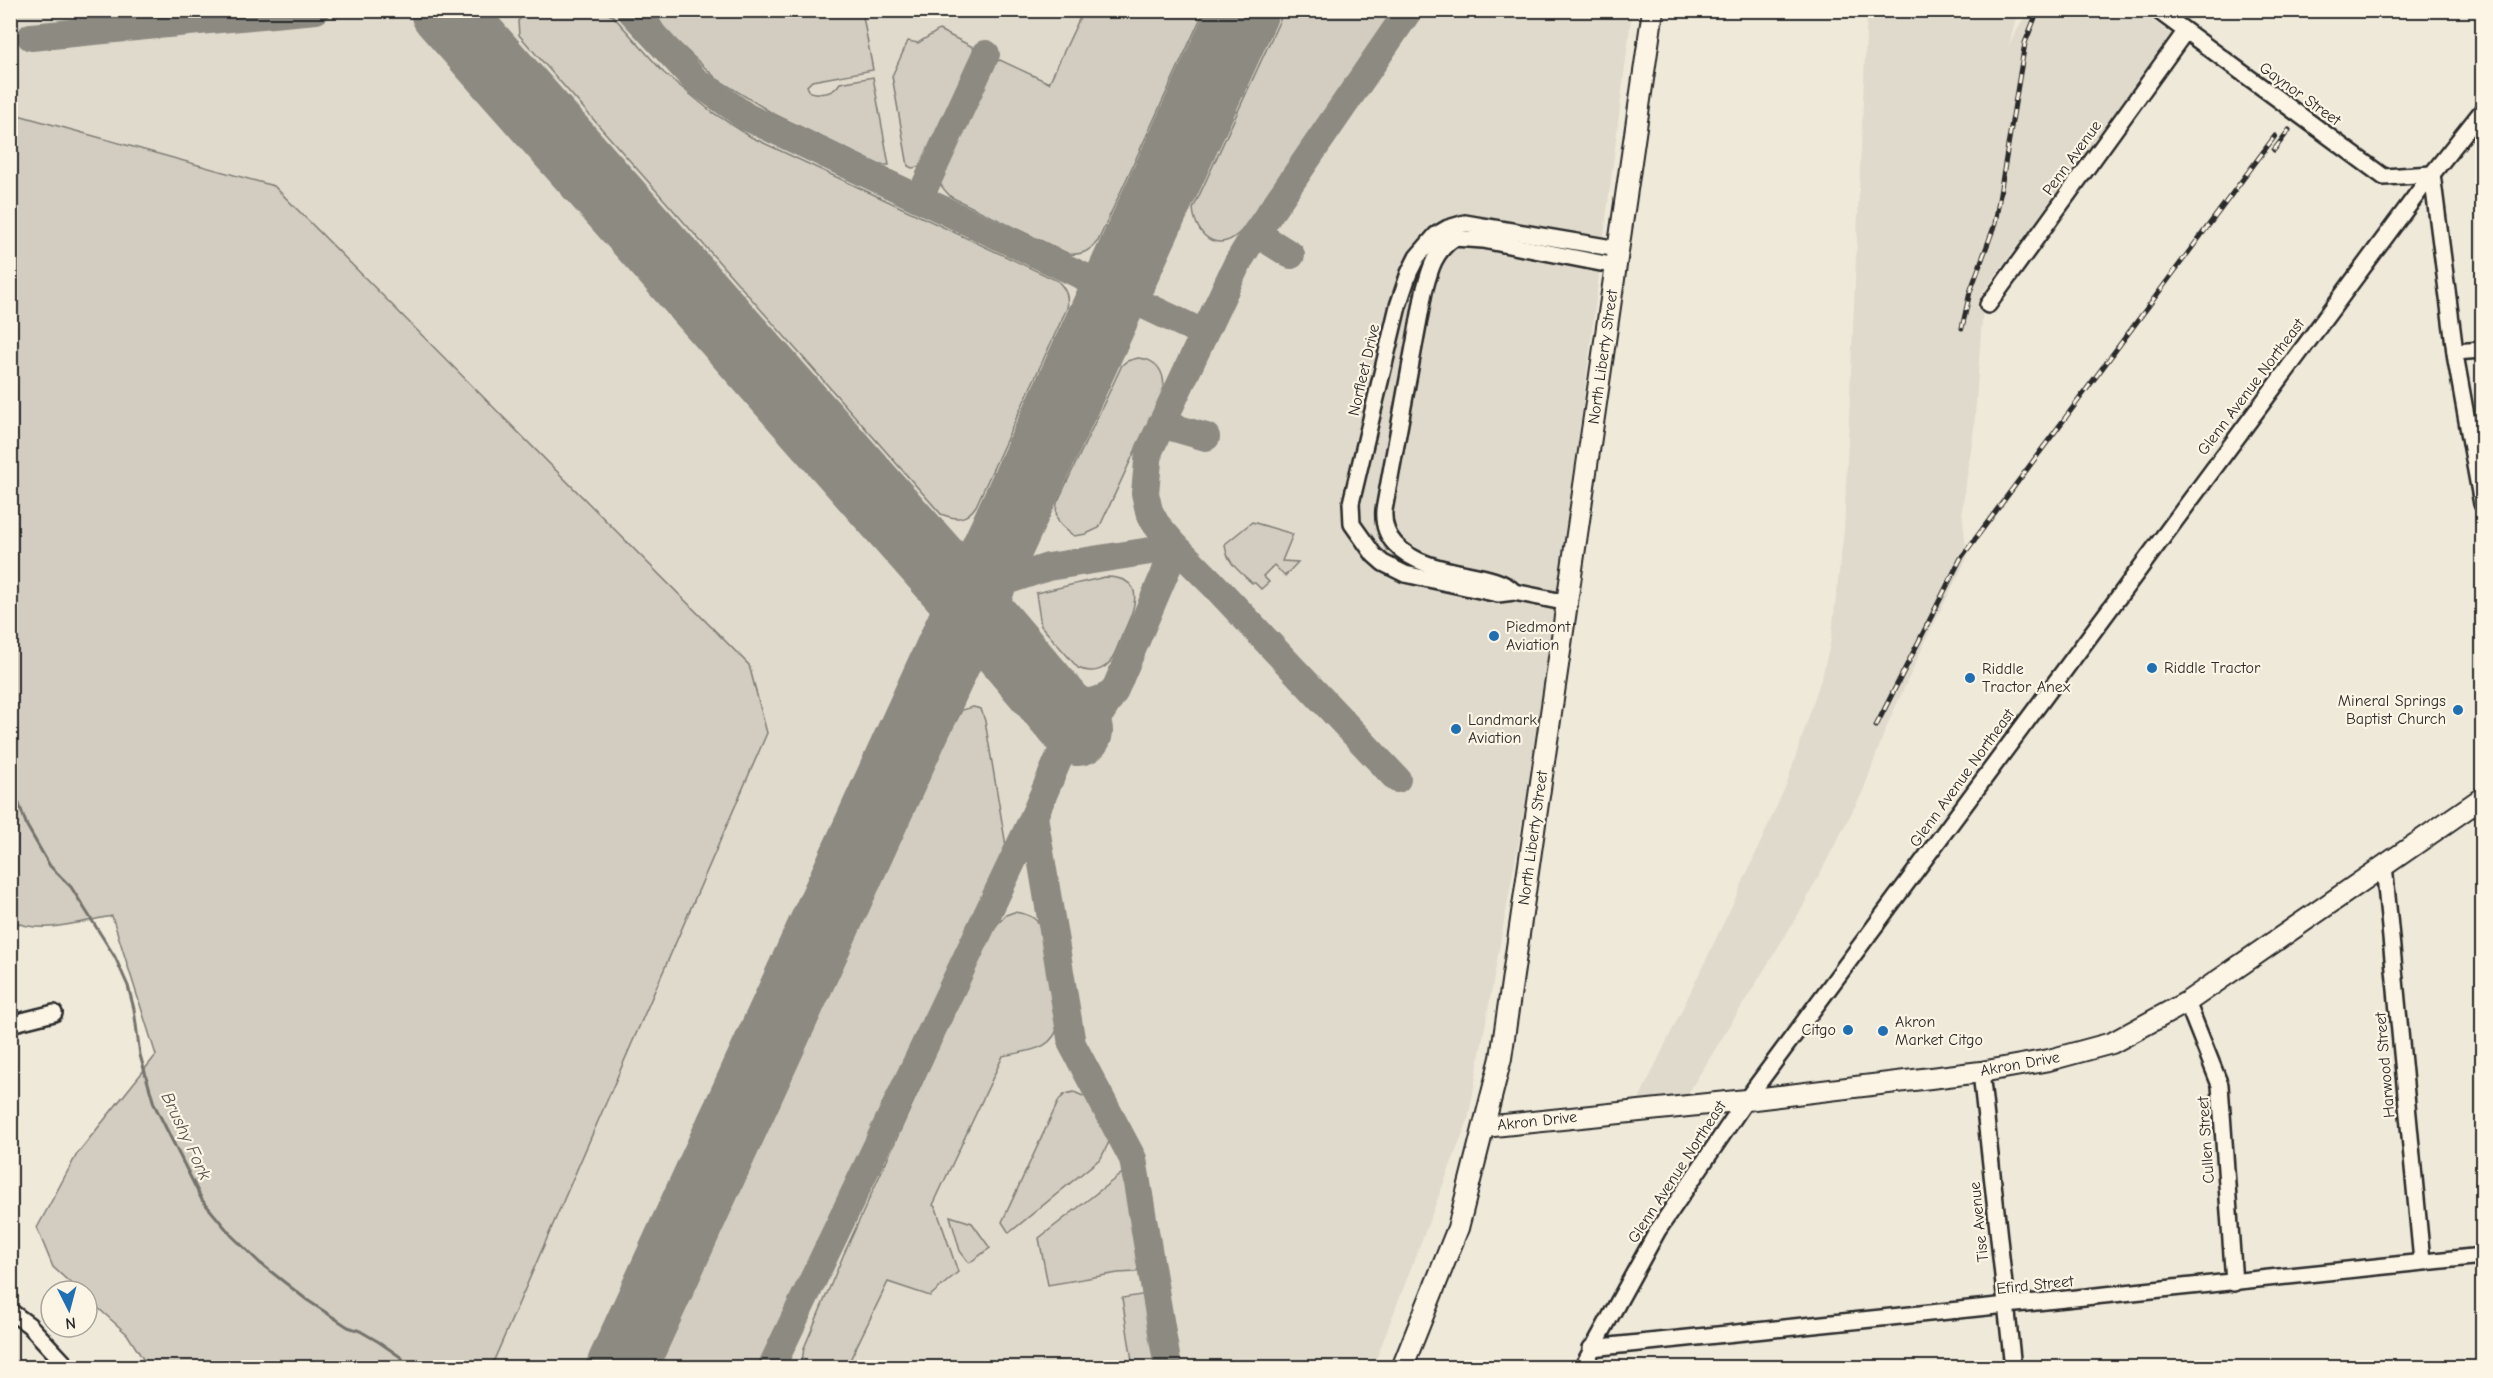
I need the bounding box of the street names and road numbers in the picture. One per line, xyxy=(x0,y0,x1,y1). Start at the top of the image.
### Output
street label: Gaynor Street xyxy=(2256,59,2344,130)
street label: Penn Avenue xyxy=(2039,117,2105,199)
street label: North Liberty Street xyxy=(1585,288,1621,425)
street label: Glenn Avenue Northeast xyxy=(2194,315,2308,459)
street label: Norfleet Drive xyxy=(1345,322,1383,418)
street label: Glenn Avenue Northeast xyxy=(1906,705,2018,850)
street label: North Liberty Street xyxy=(1515,769,1551,906)
street label: Harwood Street xyxy=(2371,1011,2399,1119)
street label: Akron Drive xyxy=(1979,1048,2061,1080)
street label: Cullen Street xyxy=(2194,1095,2218,1184)
street label: Glenn Avenue Northeast xyxy=(1624,1097,1730,1247)
street label: Akron Drive xyxy=(1496,1108,1578,1134)
street label: Tise Avenue xyxy=(1966,1181,1992,1263)
street label: Efird Street xyxy=(1996,1272,2075,1298)

